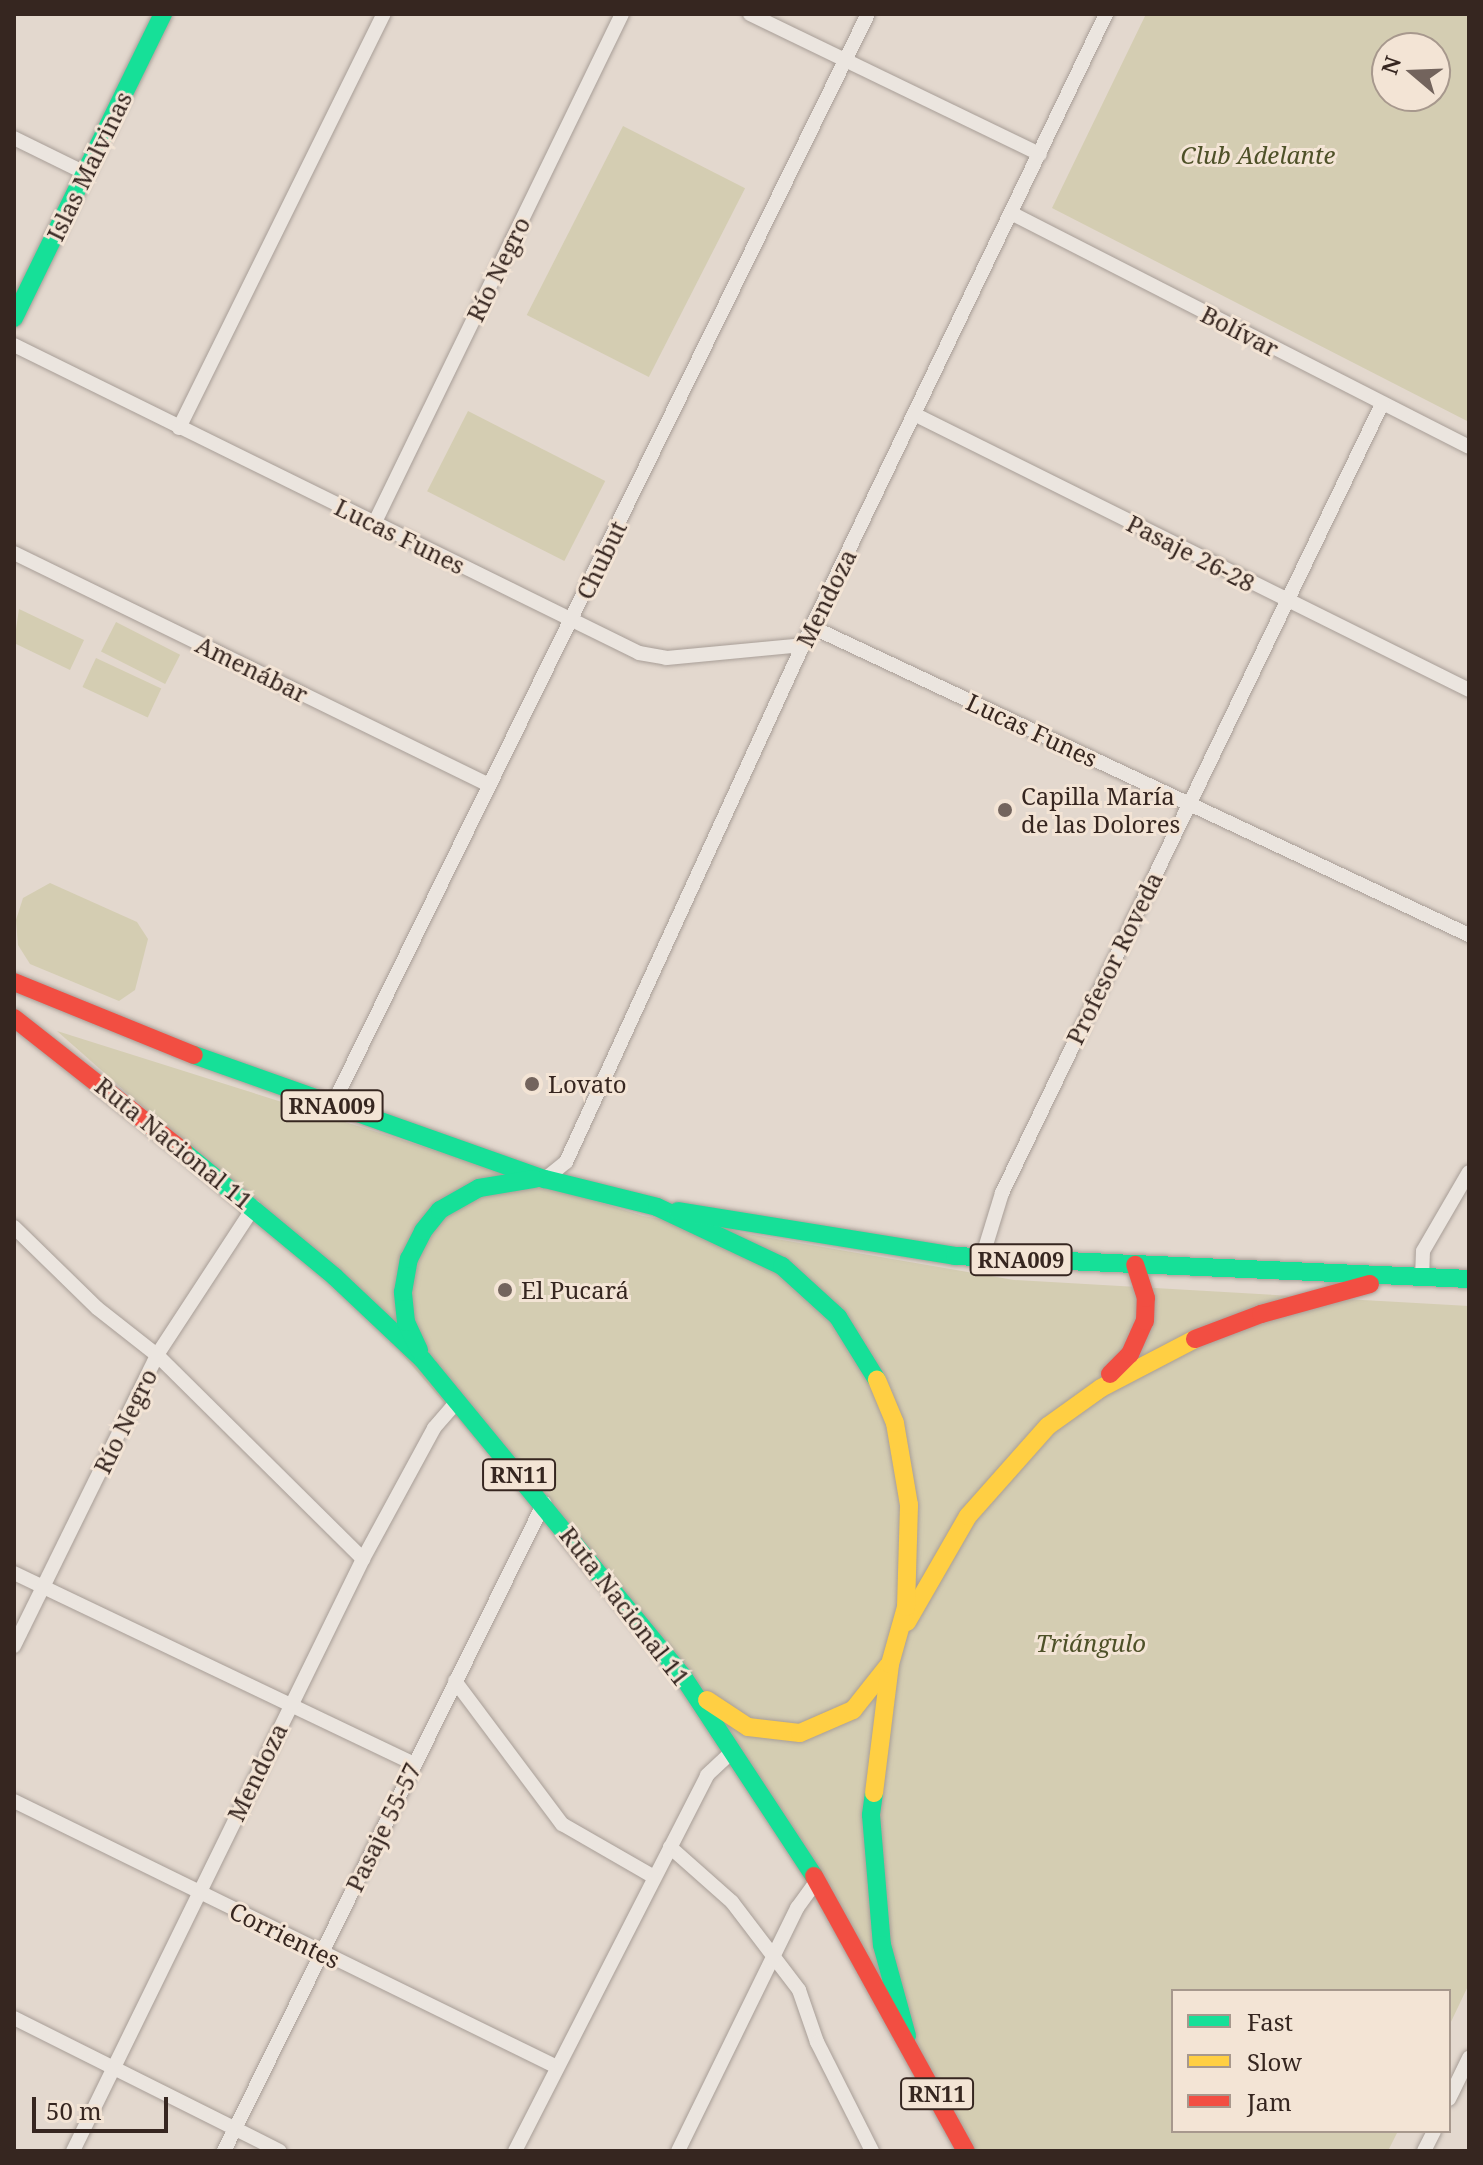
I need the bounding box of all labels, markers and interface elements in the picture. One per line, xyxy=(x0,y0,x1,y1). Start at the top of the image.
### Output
north arrow xyxy=(1371,32,1451,112)
text: N xyxy=(1373,52,1407,78)
street label: Islas Malvinas xyxy=(40,87,138,245)
park label: Club Adelante xyxy=(1181,141,1335,169)
street label: Río Negro xyxy=(460,212,536,326)
street label: Bolívar xyxy=(1196,299,1284,363)
street label: Lucas Funes xyxy=(330,492,470,580)
street label: Pasaje 26-28 xyxy=(1122,508,1260,598)
street label: Chubut xyxy=(570,516,632,604)
street label: Mendoza xyxy=(790,544,862,652)
street label: Amenábar xyxy=(191,630,313,708)
street label: Lucas Funes xyxy=(962,687,1102,773)
place label: Capilla María de las Dolores xyxy=(1021,782,1180,838)
marker: Capilla María de las Dolores xyxy=(996,801,1014,819)
street label: Profesor Roveda xyxy=(1060,867,1168,1049)
place label: Lovato xyxy=(548,1070,627,1098)
street label: Ruta Nacional 11 xyxy=(90,1071,258,1215)
marker: Lovato xyxy=(523,1075,541,1093)
road number: RNA009 xyxy=(280,1088,384,1124)
road number: RNA009 xyxy=(969,1242,1073,1278)
place label: El Pucará xyxy=(521,1276,629,1304)
marker: El Pucará xyxy=(496,1281,514,1299)
street label: Río Negro xyxy=(87,1364,163,1478)
road number: RN11 xyxy=(481,1457,557,1493)
street label: Ruta Nacional 11 xyxy=(554,1521,696,1691)
park label: Triángulo xyxy=(1036,1629,1146,1657)
street label: Mendoza xyxy=(221,1718,293,1826)
street label: Pasaje 55-57 xyxy=(339,1758,427,1896)
street label: Corrientes xyxy=(225,1896,345,1974)
legend xyxy=(1171,1989,1451,2133)
text: Fast xyxy=(1247,2005,1293,2038)
text: Slow xyxy=(1247,2045,1302,2078)
road number: RN11 xyxy=(899,2076,975,2112)
scale bar xyxy=(36,2081,172,2131)
text: Jam xyxy=(1247,2085,1292,2118)
text: 50 m xyxy=(46,2094,102,2127)

